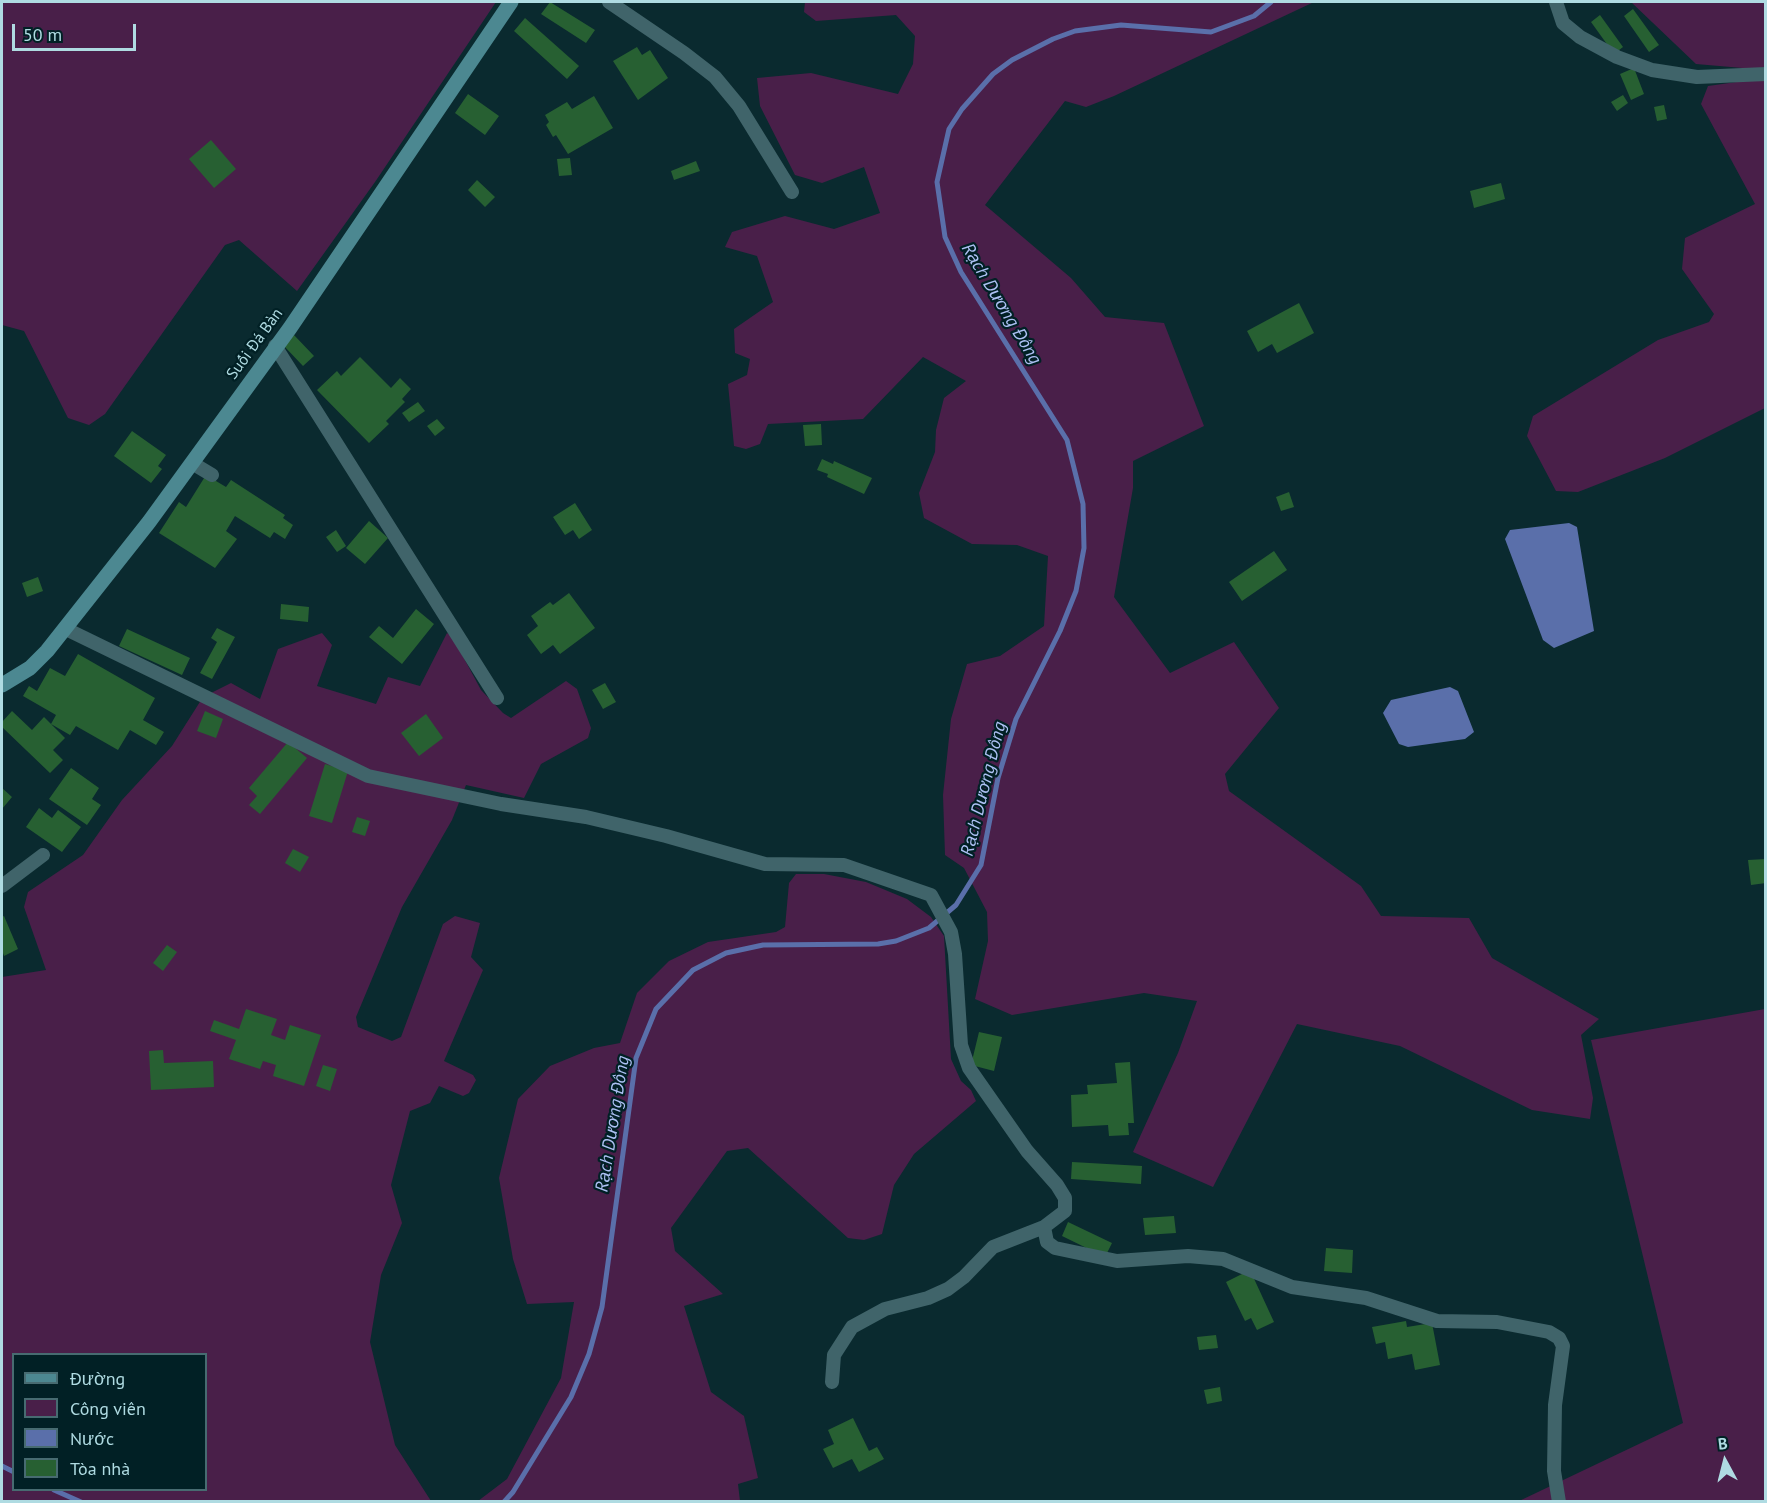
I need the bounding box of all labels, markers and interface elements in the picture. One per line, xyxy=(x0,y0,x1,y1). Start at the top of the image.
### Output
scale bar xyxy=(15,12,140,50)
text: 50 m xyxy=(23,23,62,46)
water label: Rạch Dương Đông xyxy=(956,239,1046,369)
street label: Suối Đá Bàn xyxy=(223,305,287,383)
water label: Rạch Dương Đông xyxy=(957,720,1011,858)
water label: Rạch Dương Đông xyxy=(592,1054,634,1194)
legend xyxy=(12,1353,207,1491)
text: Đường xyxy=(70,1367,125,1390)
text: Công viên xyxy=(70,1397,146,1420)
text: Nước xyxy=(70,1427,114,1450)
north arrow xyxy=(1695,1431,1755,1491)
text: B xyxy=(1717,1433,1729,1454)
text: Tòa nhà xyxy=(70,1457,130,1480)

